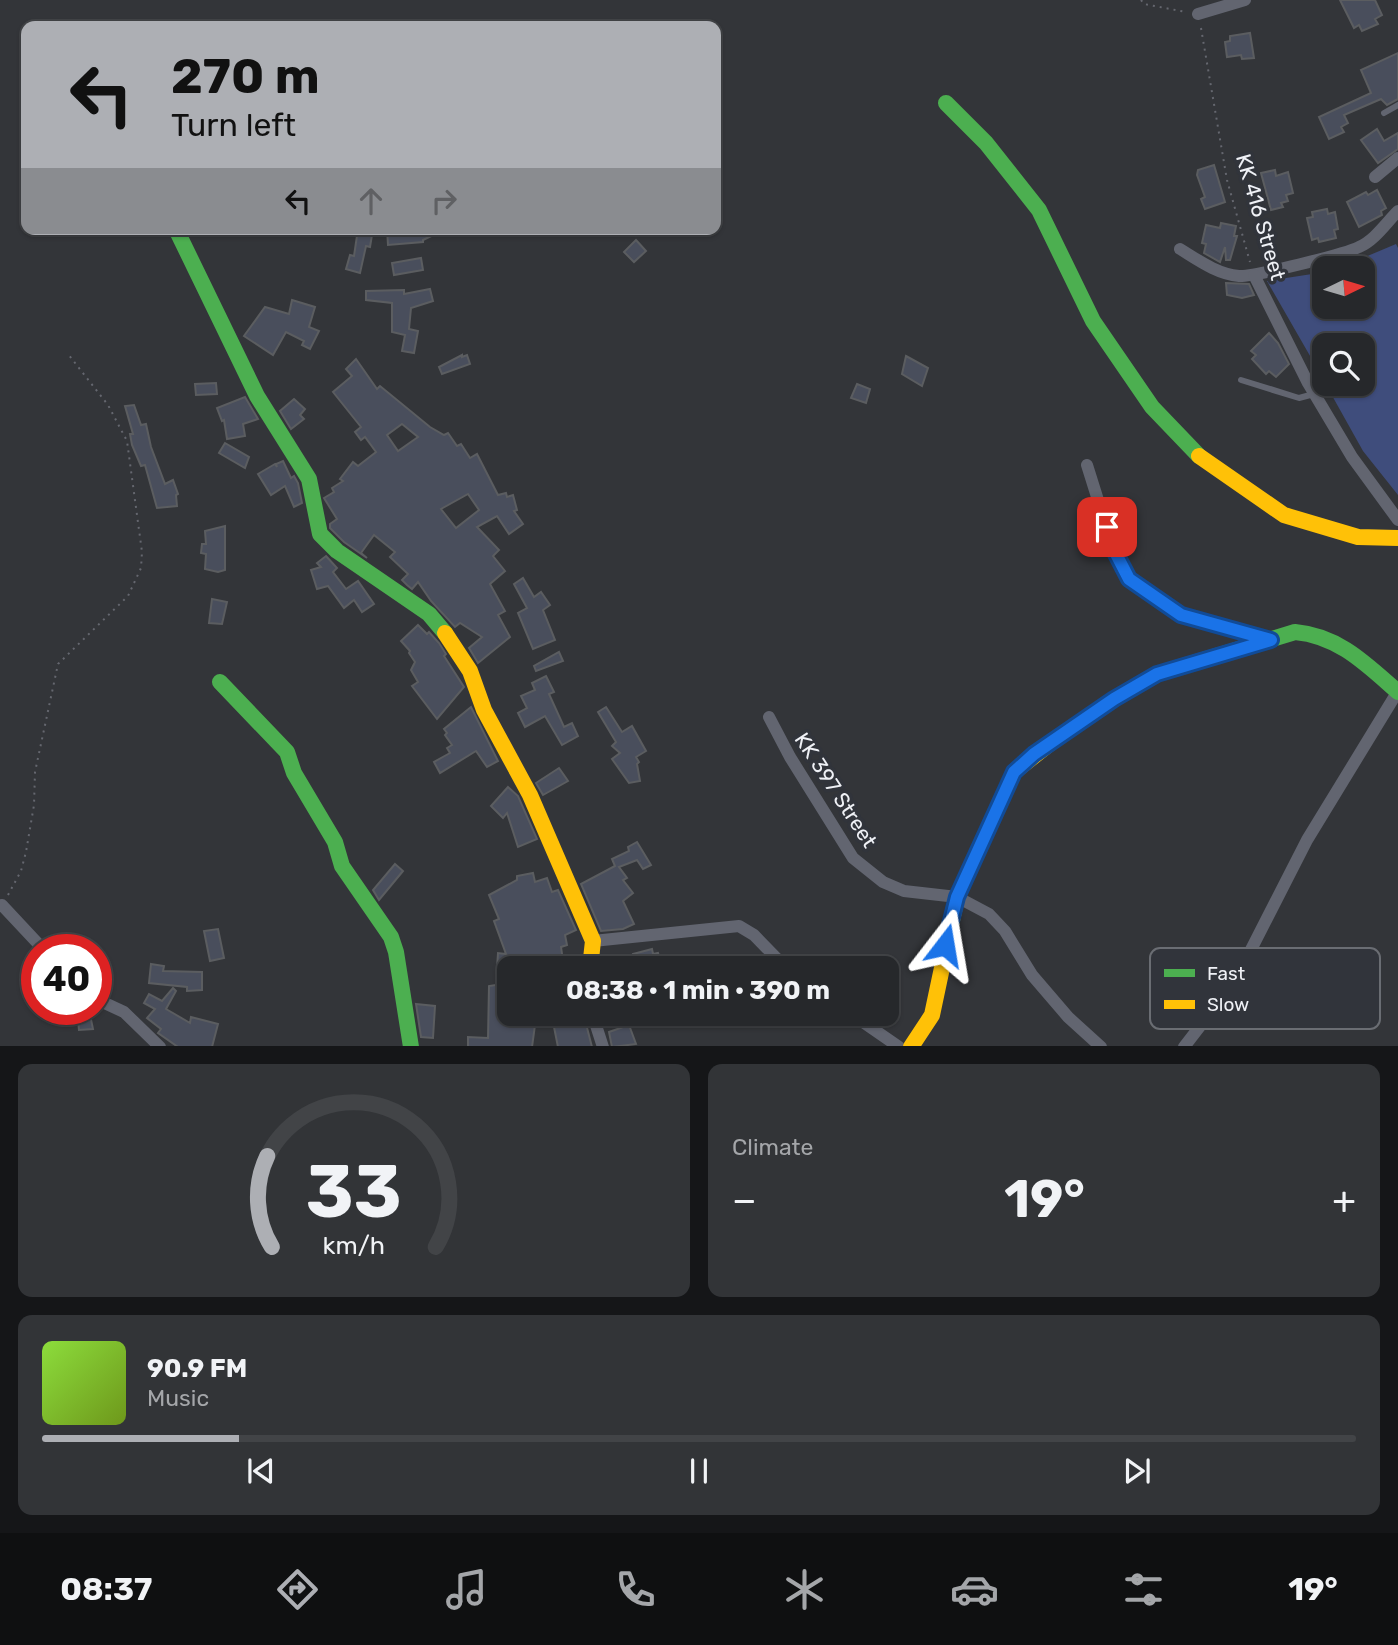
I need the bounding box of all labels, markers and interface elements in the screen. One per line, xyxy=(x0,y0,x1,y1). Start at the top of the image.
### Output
text: 270 m xyxy=(171,47,320,105)
icon: left xyxy=(56,49,147,140)
text: Turn left xyxy=(171,106,296,144)
street label: KK 416 Street xyxy=(1231,151,1291,283)
icon: left xyxy=(279,182,317,220)
icon: ahead xyxy=(352,182,390,220)
icon: right xyxy=(425,182,463,220)
north arrow xyxy=(1312,256,1376,318)
map controls xyxy=(1312,256,1375,396)
button: search xyxy=(1312,333,1375,396)
pin xyxy=(1077,497,1137,557)
icon: arrive xyxy=(1088,508,1126,546)
street label: KK 397 Street xyxy=(790,728,882,852)
position arrow xyxy=(908,908,982,982)
speed limit sign: 40 xyxy=(21,934,112,1025)
legend xyxy=(1150,948,1380,1029)
text: Fast xyxy=(1207,962,1246,985)
text: 08:38 · 1 min · 390 m xyxy=(566,975,830,1006)
text: Slow xyxy=(1207,993,1249,1016)
text: Climate xyxy=(732,1133,813,1161)
text: 33 xyxy=(306,1149,402,1235)
text: 19° xyxy=(1004,1168,1085,1230)
text: − xyxy=(732,1177,757,1223)
text: + xyxy=(1332,1177,1356,1223)
text: km/h xyxy=(323,1230,385,1259)
text: 90.9 FM xyxy=(147,1353,247,1384)
text: Music xyxy=(147,1384,209,1412)
icon: previous xyxy=(242,1452,280,1490)
icon: pause xyxy=(680,1452,718,1490)
icon: next xyxy=(1118,1452,1156,1490)
icon: directions xyxy=(273,1565,322,1614)
icon: music xyxy=(442,1565,491,1614)
icon: phone xyxy=(611,1565,660,1614)
icon: climate xyxy=(780,1565,829,1614)
icon: car xyxy=(950,1565,999,1614)
icon: filters xyxy=(1119,1565,1168,1614)
text: 08:37 xyxy=(60,1570,152,1608)
text: 19° xyxy=(1288,1570,1338,1608)

